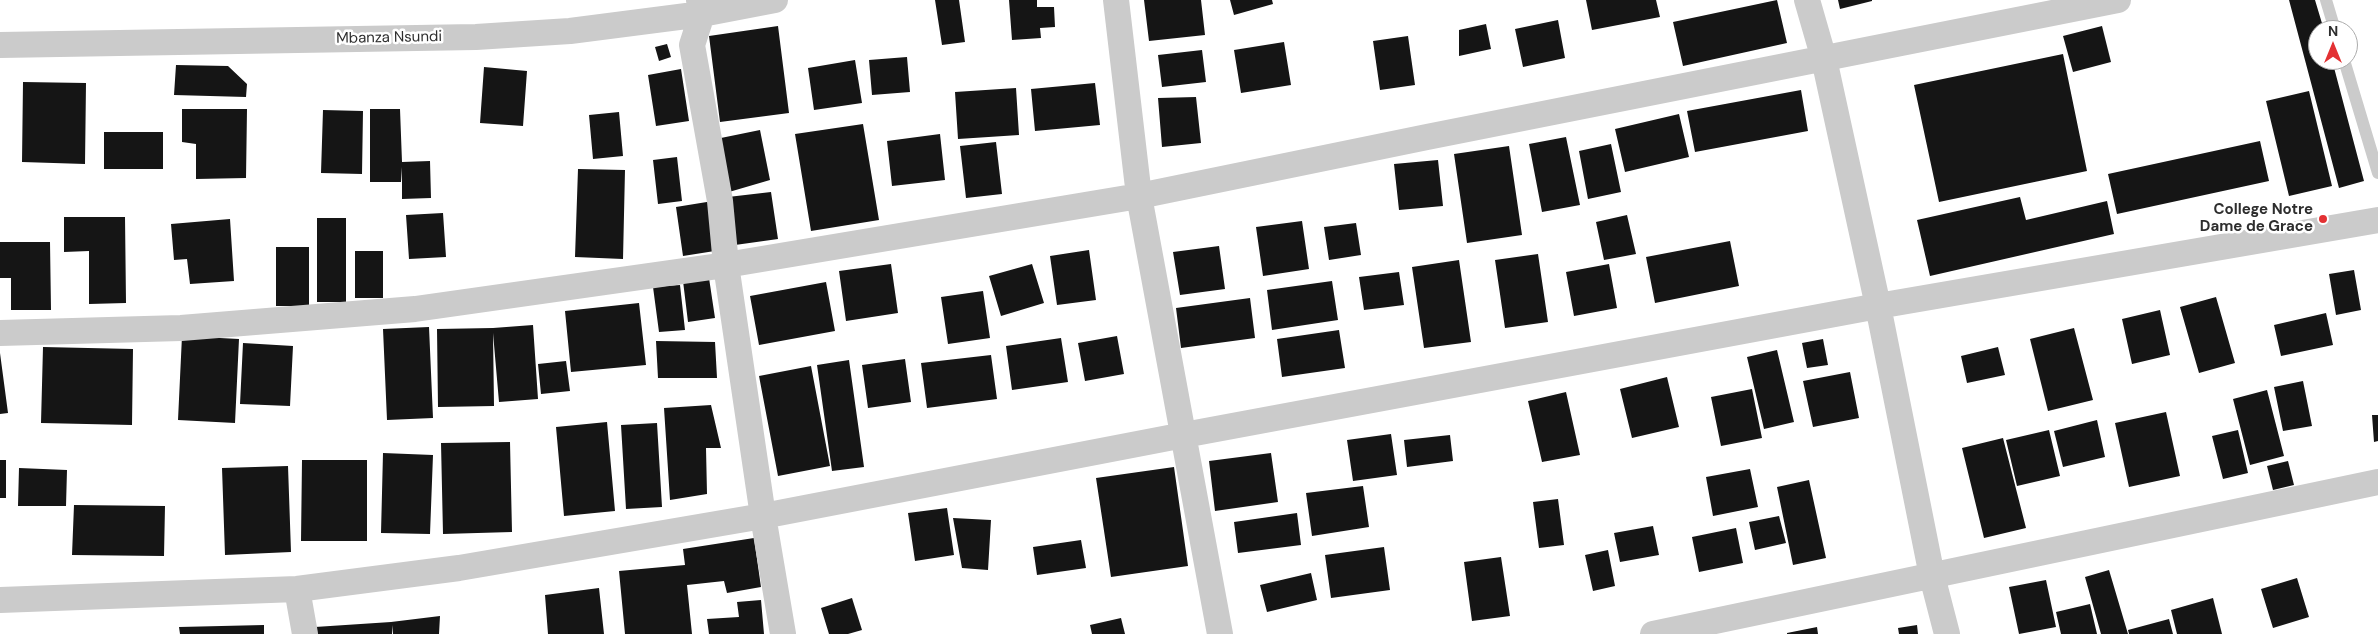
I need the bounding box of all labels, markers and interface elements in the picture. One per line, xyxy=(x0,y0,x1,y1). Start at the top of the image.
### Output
north arrow xyxy=(2308,20,2358,70)
text: N xyxy=(2328,22,2338,40)
street label: Mbanza Nsundi xyxy=(336,28,442,48)
place label: College Notre Dame de Grace xyxy=(2200,201,2313,236)
marker: College Notre Dame de Grace xyxy=(2317,213,2329,225)

